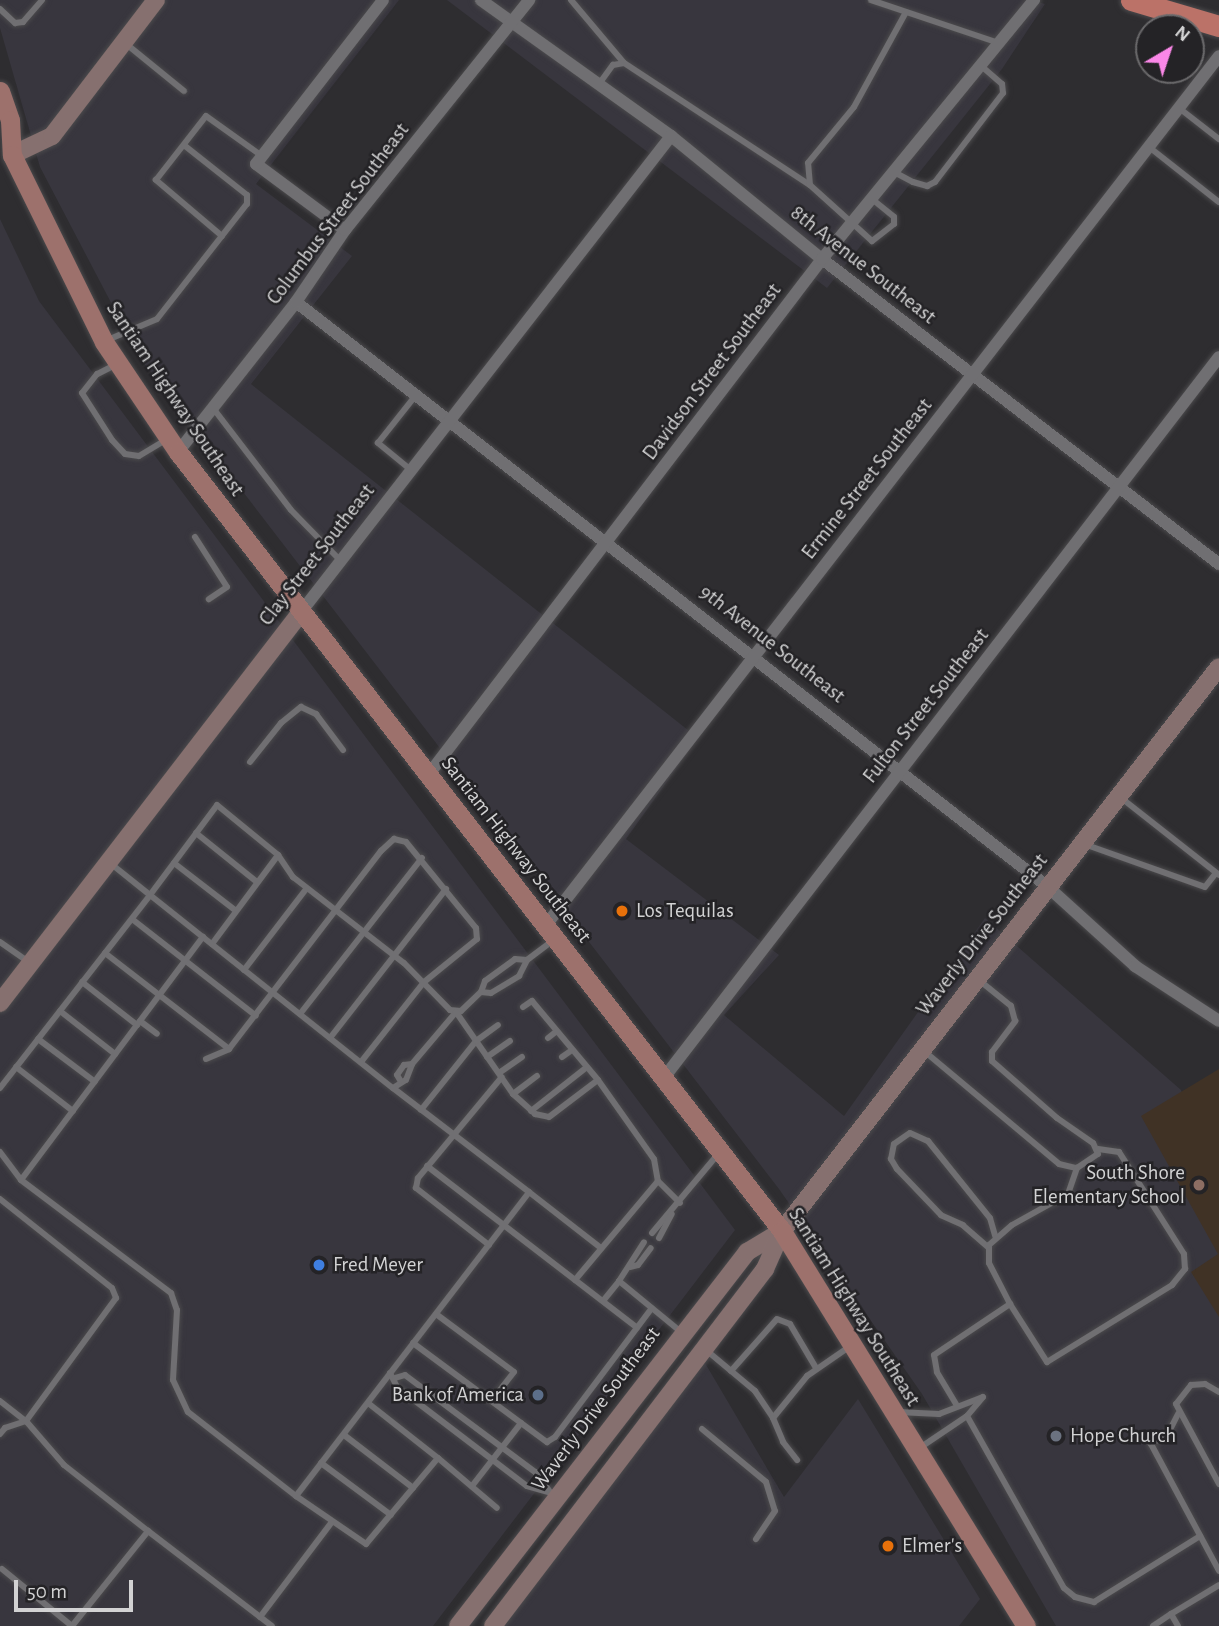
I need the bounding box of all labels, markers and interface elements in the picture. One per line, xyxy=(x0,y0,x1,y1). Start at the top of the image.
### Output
north arrow xyxy=(1135,14,1205,84)
text: N xyxy=(1171,22,1193,45)
street label: Columbus Street Southeast xyxy=(261,118,415,310)
street label: 8th Avenue Southeast xyxy=(785,200,941,330)
street label: Davidson Street Southeast xyxy=(637,279,787,465)
street label: Santiam Highway Southeast xyxy=(100,297,250,501)
street label: Ermine Street Southeast xyxy=(796,393,938,565)
street label: Clay Street Southeast xyxy=(254,479,380,631)
street label: 9th Avenue Southeast xyxy=(694,579,850,709)
street label: Fulton Street Southeast xyxy=(858,623,994,789)
street label: Santiam Highway Southeast xyxy=(436,752,596,948)
street label: Waverly Drive Southeast xyxy=(911,849,1053,1021)
place label: Los Tequilas xyxy=(636,898,734,924)
marker: Los Tequilas xyxy=(614,903,630,919)
place label: South Shore Elementary School xyxy=(1033,1160,1185,1210)
marker: South Shore Elementary School xyxy=(1191,1177,1207,1193)
street label: Santiam Highway Southeast xyxy=(783,1203,925,1411)
place label: Fred Meyer xyxy=(333,1252,423,1278)
marker: Fred Meyer xyxy=(311,1257,327,1273)
street label: Waverly Drive Southeast xyxy=(526,1322,666,1496)
place label: Bank of America xyxy=(392,1382,524,1408)
marker: Bank of America xyxy=(530,1387,546,1403)
place label: Hope Church xyxy=(1070,1423,1176,1449)
marker: Hope Church xyxy=(1048,1428,1064,1444)
place label: Elmer's xyxy=(902,1533,962,1559)
marker: Elmer's xyxy=(880,1538,896,1554)
scale bar xyxy=(18,1566,136,1610)
text: 50 m xyxy=(27,1581,67,1602)

